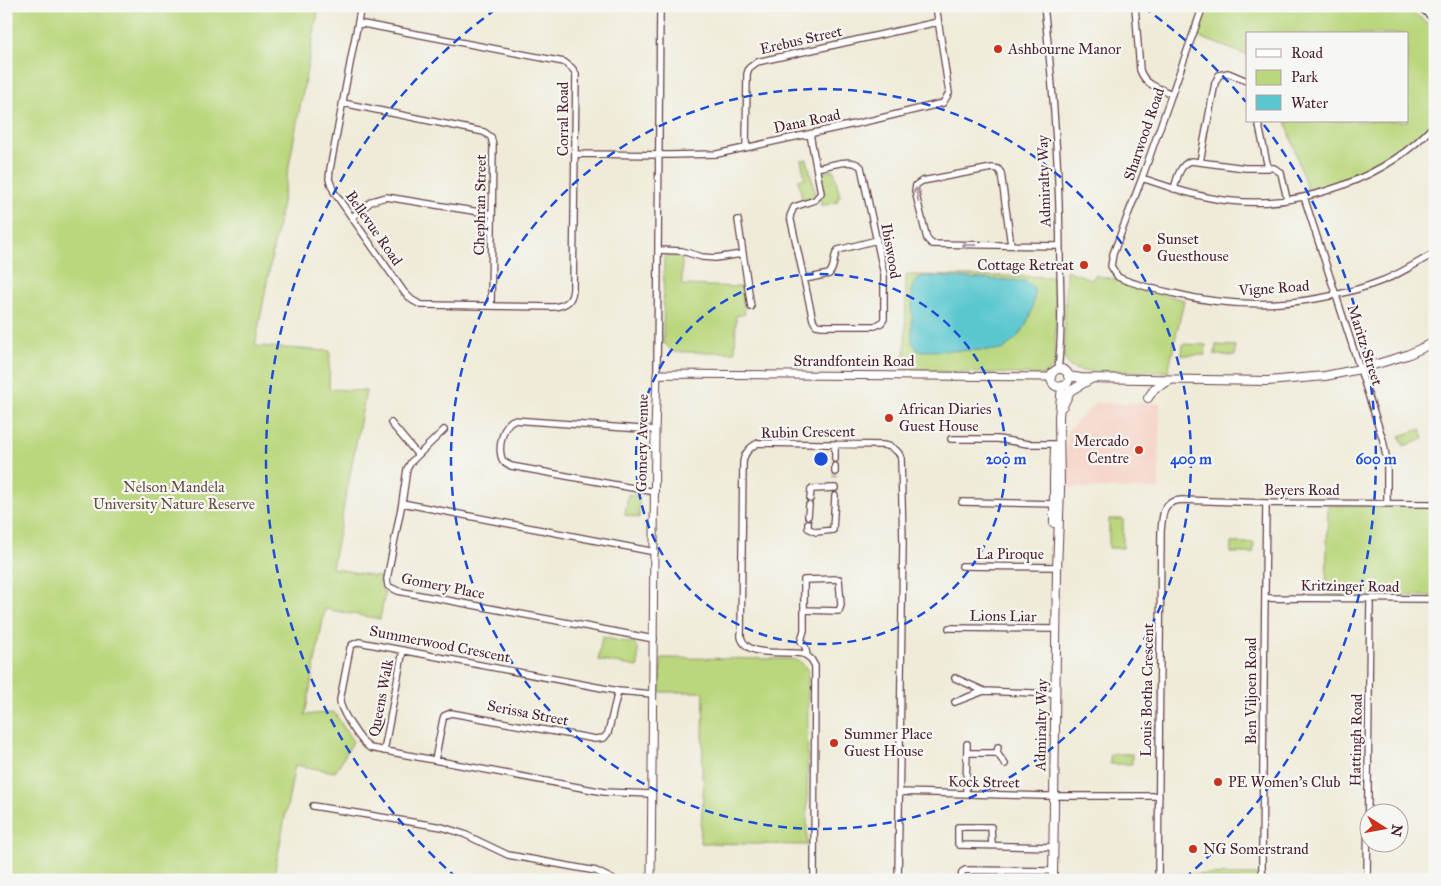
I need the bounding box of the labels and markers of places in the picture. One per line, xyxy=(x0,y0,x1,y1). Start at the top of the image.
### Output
place label: Ashbourne Manor xyxy=(1007,40,1122,58)
marker: Ashbourne Manor xyxy=(992,43,1004,55)
place label: Sunset Guesthouse xyxy=(1157,230,1229,265)
marker: Sunset Guesthouse xyxy=(1141,242,1153,254)
place label: Cottage Retreat xyxy=(977,256,1075,274)
marker: Cottage Retreat xyxy=(1078,259,1090,271)
place label: African Diaries Guest House xyxy=(898,400,992,435)
marker: African Diaries Guest House xyxy=(883,412,895,424)
place label: Mercado Centre xyxy=(1074,432,1129,467)
marker: Mercado Centre xyxy=(1133,444,1145,456)
centre of rings xyxy=(812,450,830,468)
place label: Summer Place Guest House xyxy=(844,725,932,760)
marker: Summer Place Guest House xyxy=(828,737,840,749)
place label: PE Women’s Club xyxy=(1228,773,1341,791)
marker: PE Women’s Club xyxy=(1212,776,1224,788)
place label: NG Somerstrand xyxy=(1203,840,1309,858)
marker: NG Somerstrand xyxy=(1187,843,1199,855)

